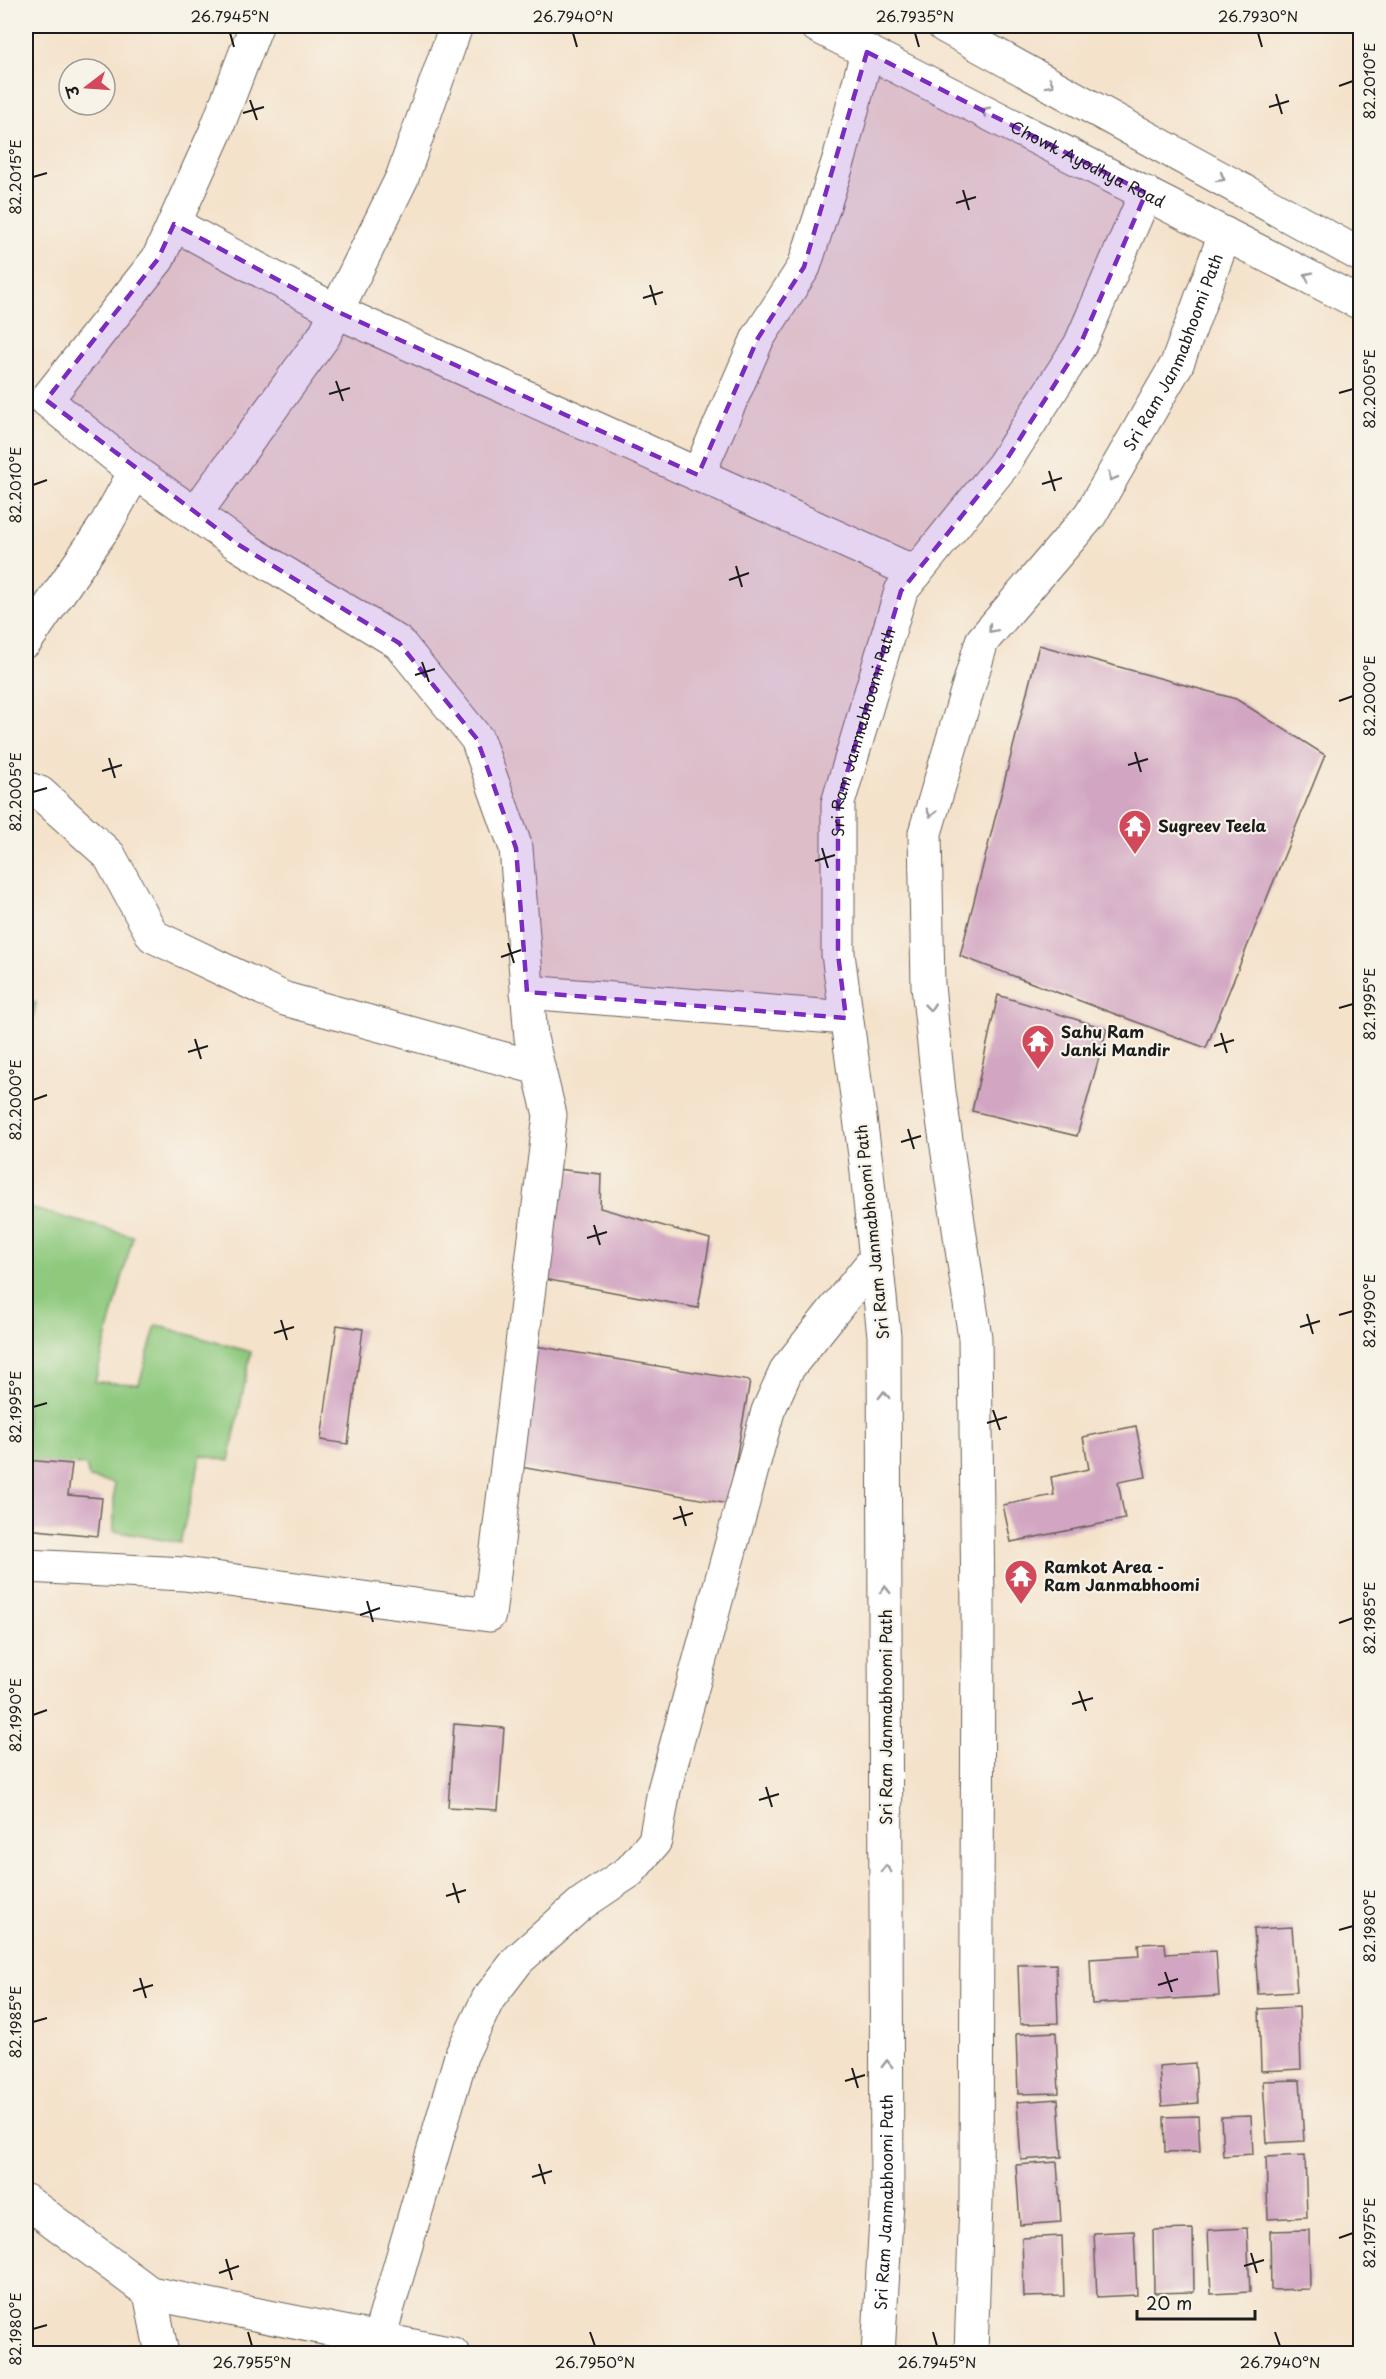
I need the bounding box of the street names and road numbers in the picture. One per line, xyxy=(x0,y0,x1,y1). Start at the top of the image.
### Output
street label: Chowk Ayodhya Road xyxy=(1007,114,1170,213)
street label: Sri Ram Janmabhoomi Path xyxy=(1116,250,1228,455)
street label: Sri Ram Janmabhoomi Path xyxy=(825,625,900,837)
street label: Sri Ram Janmabhoomi Path xyxy=(848,1124,894,1341)
street label: Sri Ram Janmabhoomi Path xyxy=(873,1609,897,1825)
street label: Sri Ram Janmabhoomi Path xyxy=(868,2094,898,2311)

